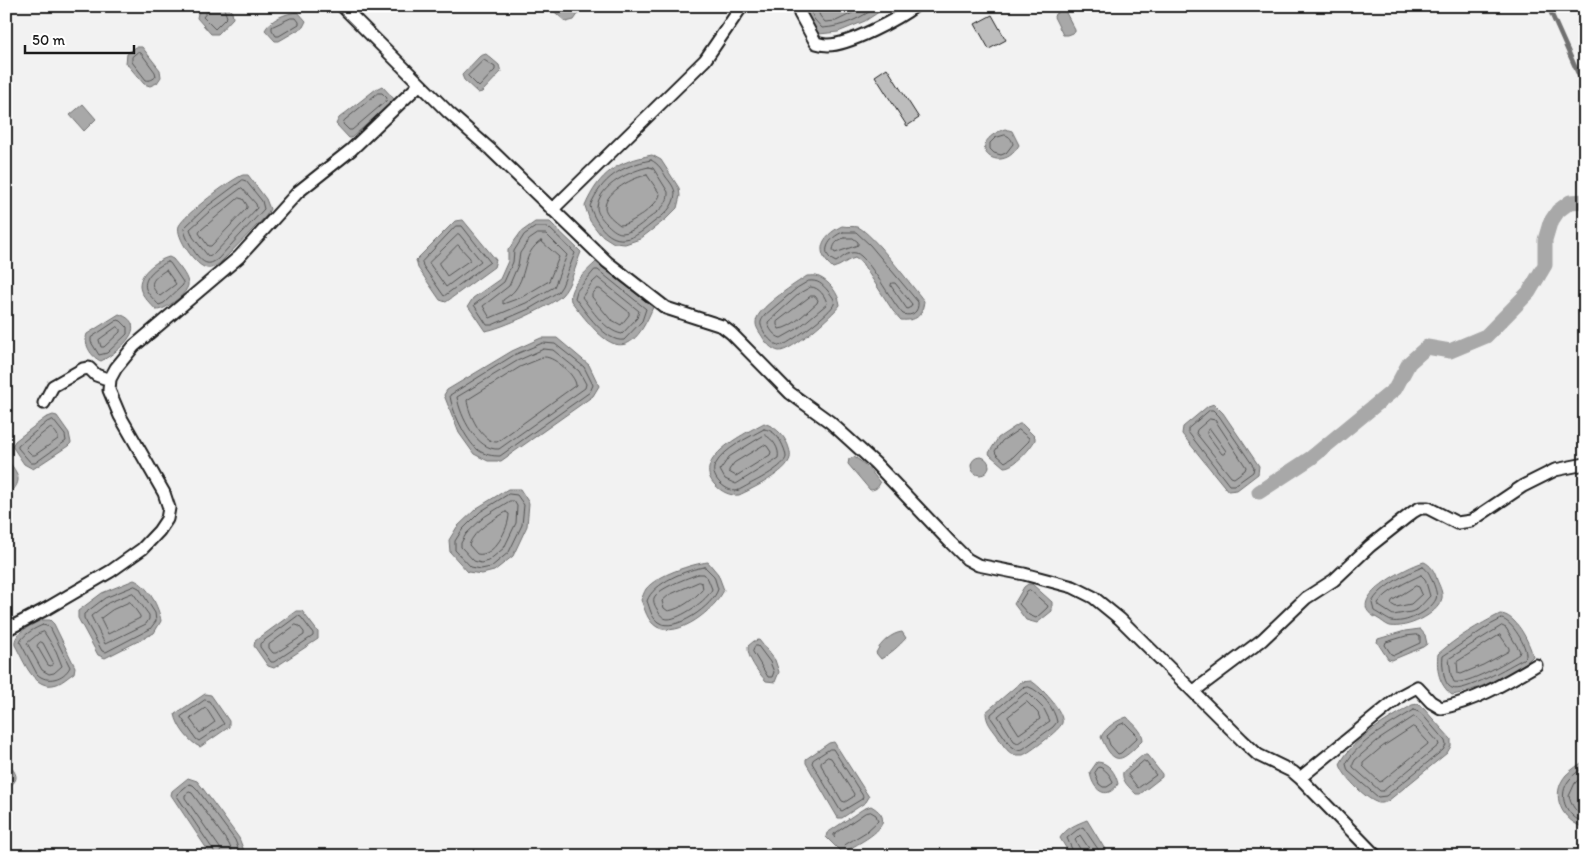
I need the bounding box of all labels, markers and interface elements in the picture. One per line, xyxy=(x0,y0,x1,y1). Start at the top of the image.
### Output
scale bar xyxy=(25,22,134,54)
text: 50 m xyxy=(32,31,65,49)

